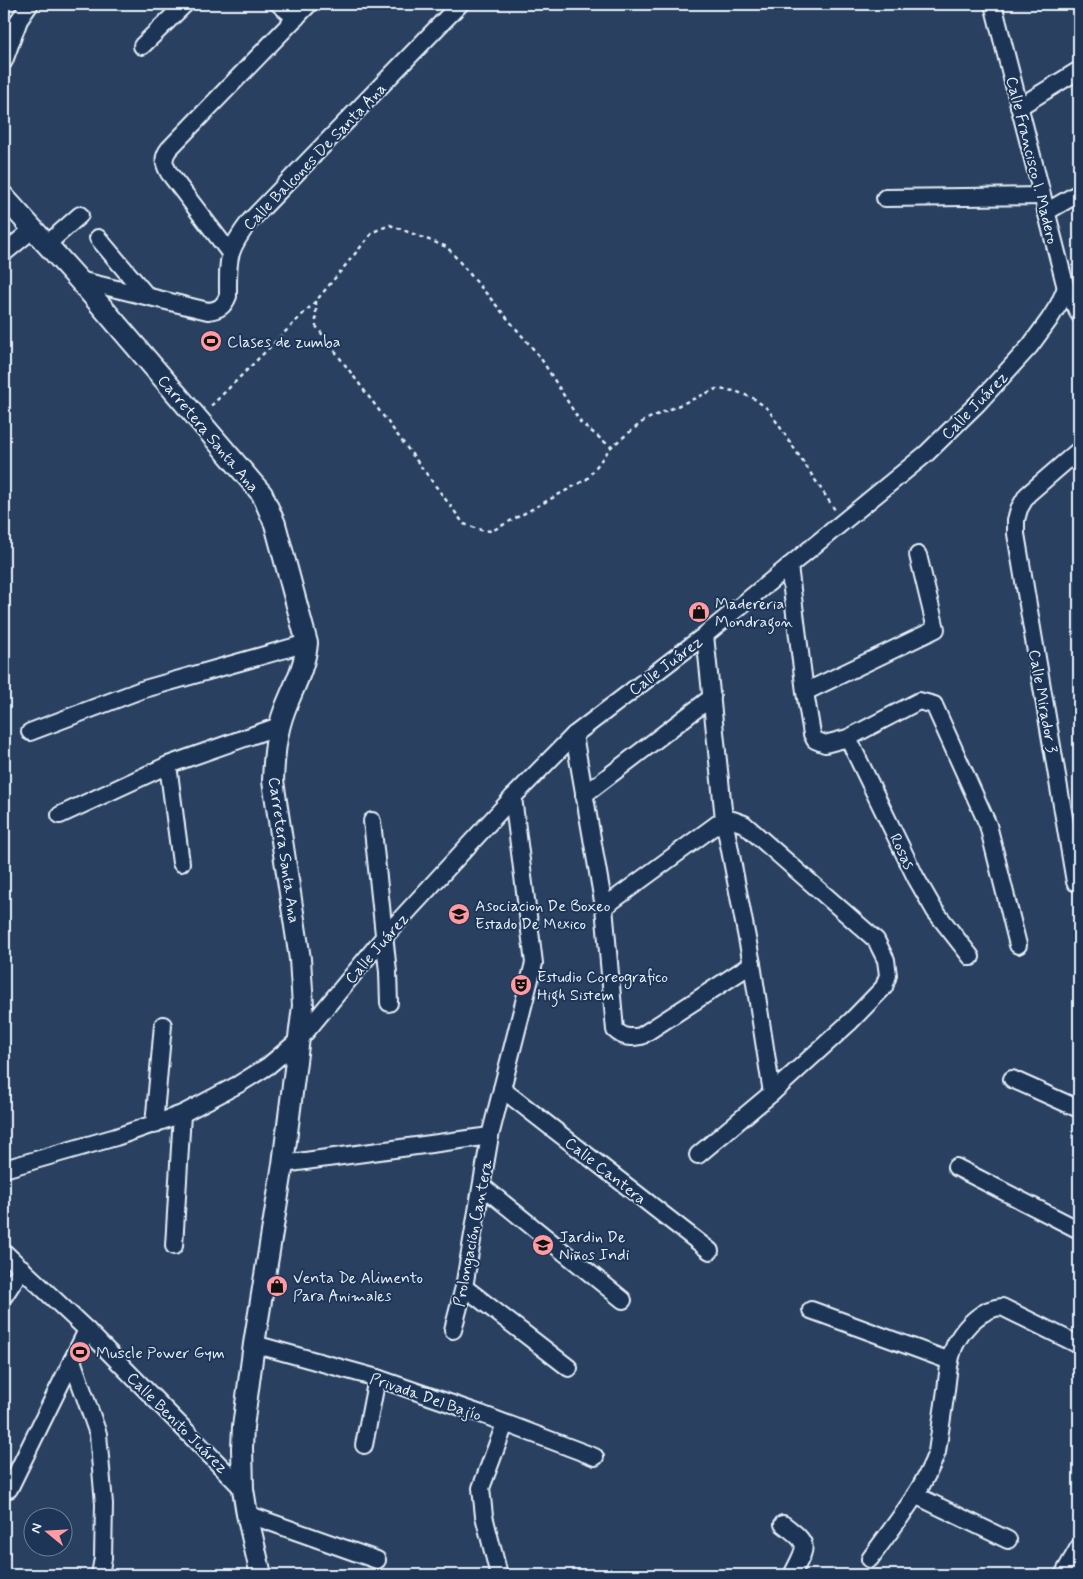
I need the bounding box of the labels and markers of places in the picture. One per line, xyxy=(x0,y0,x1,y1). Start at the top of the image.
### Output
sports icon: Clases de zumba xyxy=(199,329,223,353)
place label: Clases de zumba xyxy=(227,332,341,353)
place label: Madereria Mondragon xyxy=(715,594,794,634)
shop icon: Madereria Mondragon xyxy=(687,600,711,624)
place label: Asociacion De Boxeo Estado De Mexico xyxy=(475,896,611,935)
school or university icon: Asociacion De Boxeo Estado De Mexico xyxy=(447,902,471,926)
place label: Estudio Coreografico High Sistem xyxy=(537,967,668,1007)
theatre icon: Estudio Coreografico High Sistem xyxy=(509,973,533,997)
place label: Jardin De Niños Indi xyxy=(559,1227,630,1266)
school or university icon: Jardin De Niños Indi xyxy=(531,1233,555,1257)
place label: Venta De Alimento Para Animales xyxy=(293,1268,423,1307)
shop icon: Venta De Alimento Para Animales xyxy=(265,1274,289,1298)
sports icon: Muscle Power Gym xyxy=(68,1340,92,1364)
place label: Muscle Power Gym xyxy=(96,1343,225,1364)

